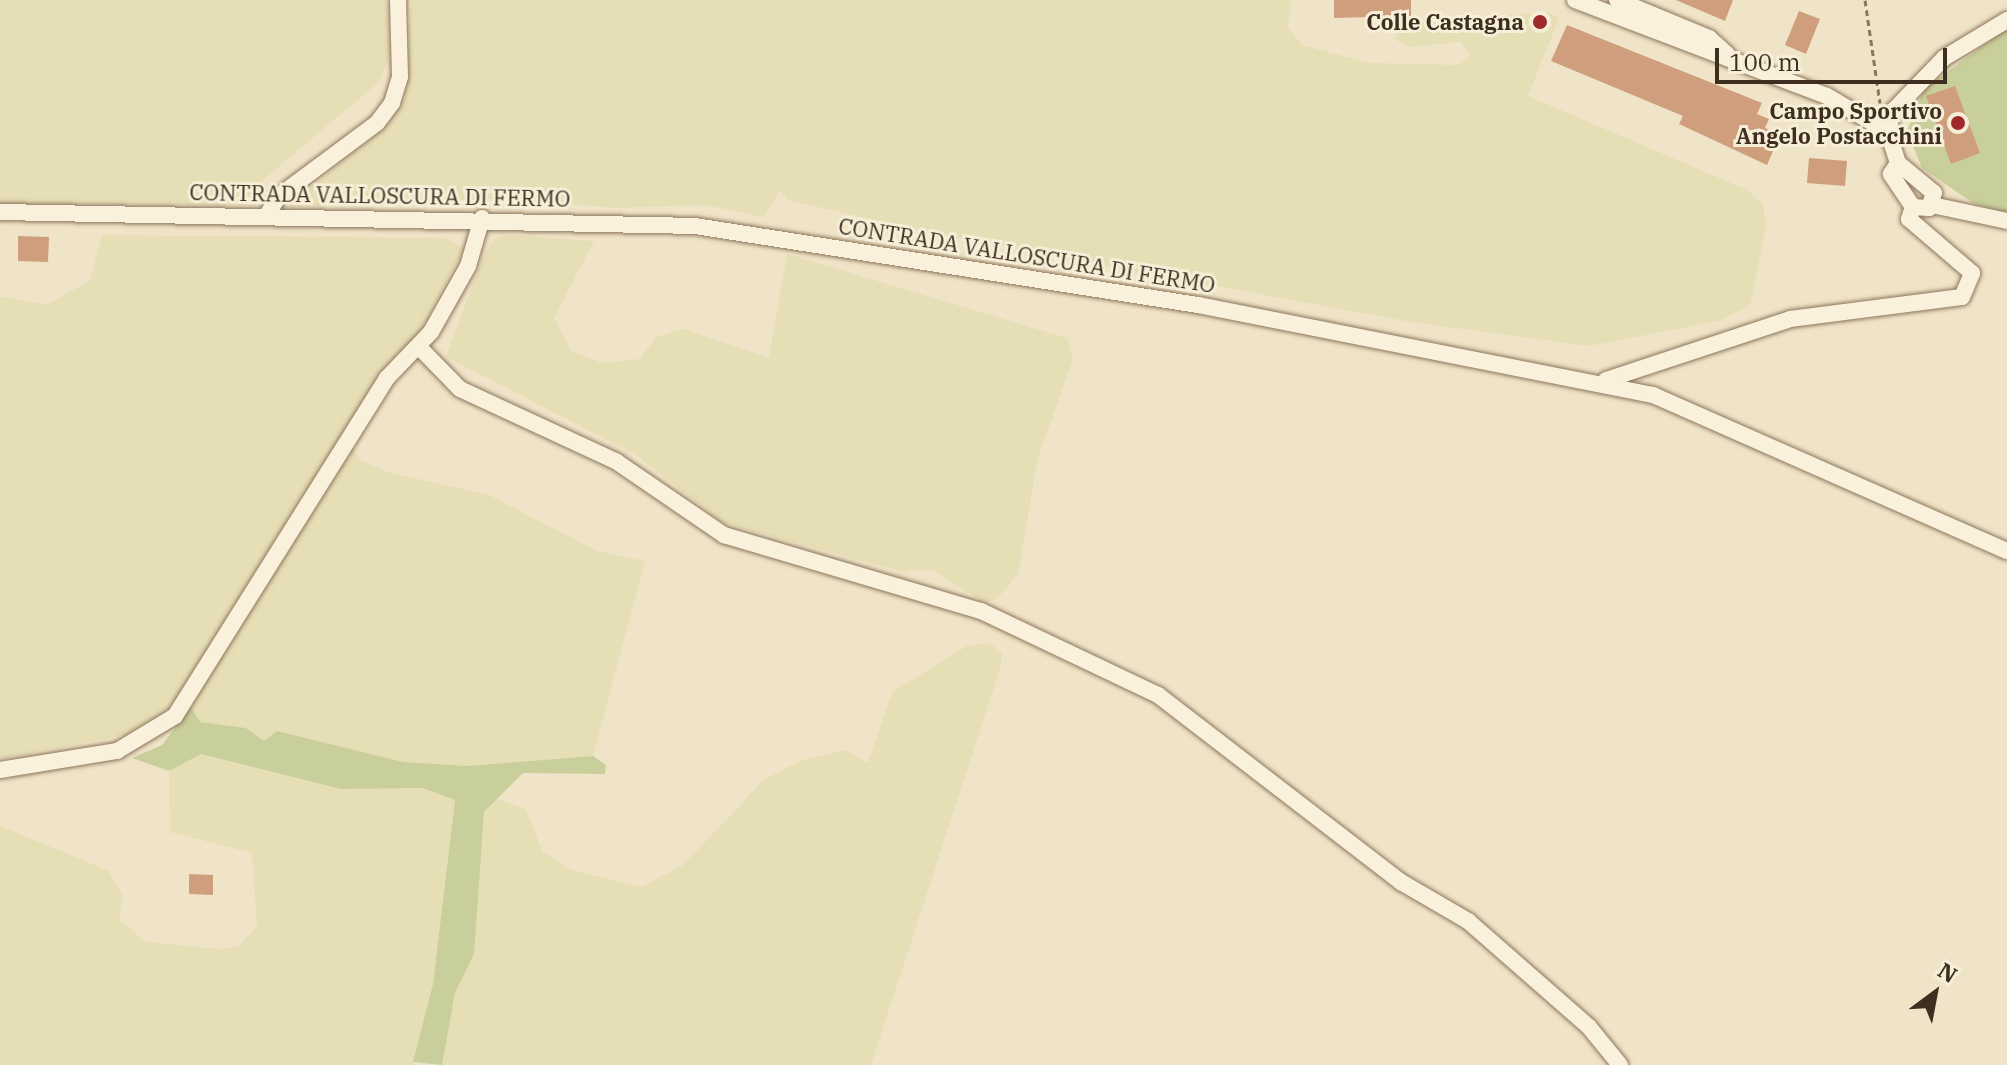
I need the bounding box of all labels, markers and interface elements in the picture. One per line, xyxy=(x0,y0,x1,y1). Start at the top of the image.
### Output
place label: Colle Castagna xyxy=(1366,9,1524,35)
marker: Colle Castagna xyxy=(1531,13,1549,31)
scale bar xyxy=(1719,32,1951,82)
text: 100 m xyxy=(1729,46,1801,78)
place label: Campo Sportivo Angelo Postacchini xyxy=(1736,97,1942,148)
marker: Campo Sportivo Angelo Postacchini xyxy=(1949,114,1967,132)
street label: CONTRADA VALLOSCURA DI FERMO xyxy=(189,178,571,212)
street label: CONTRADA VALLOSCURA DI FERMO xyxy=(837,212,1217,298)
north arrow xyxy=(1895,953,1975,1033)
text: N xyxy=(1933,955,1963,989)

